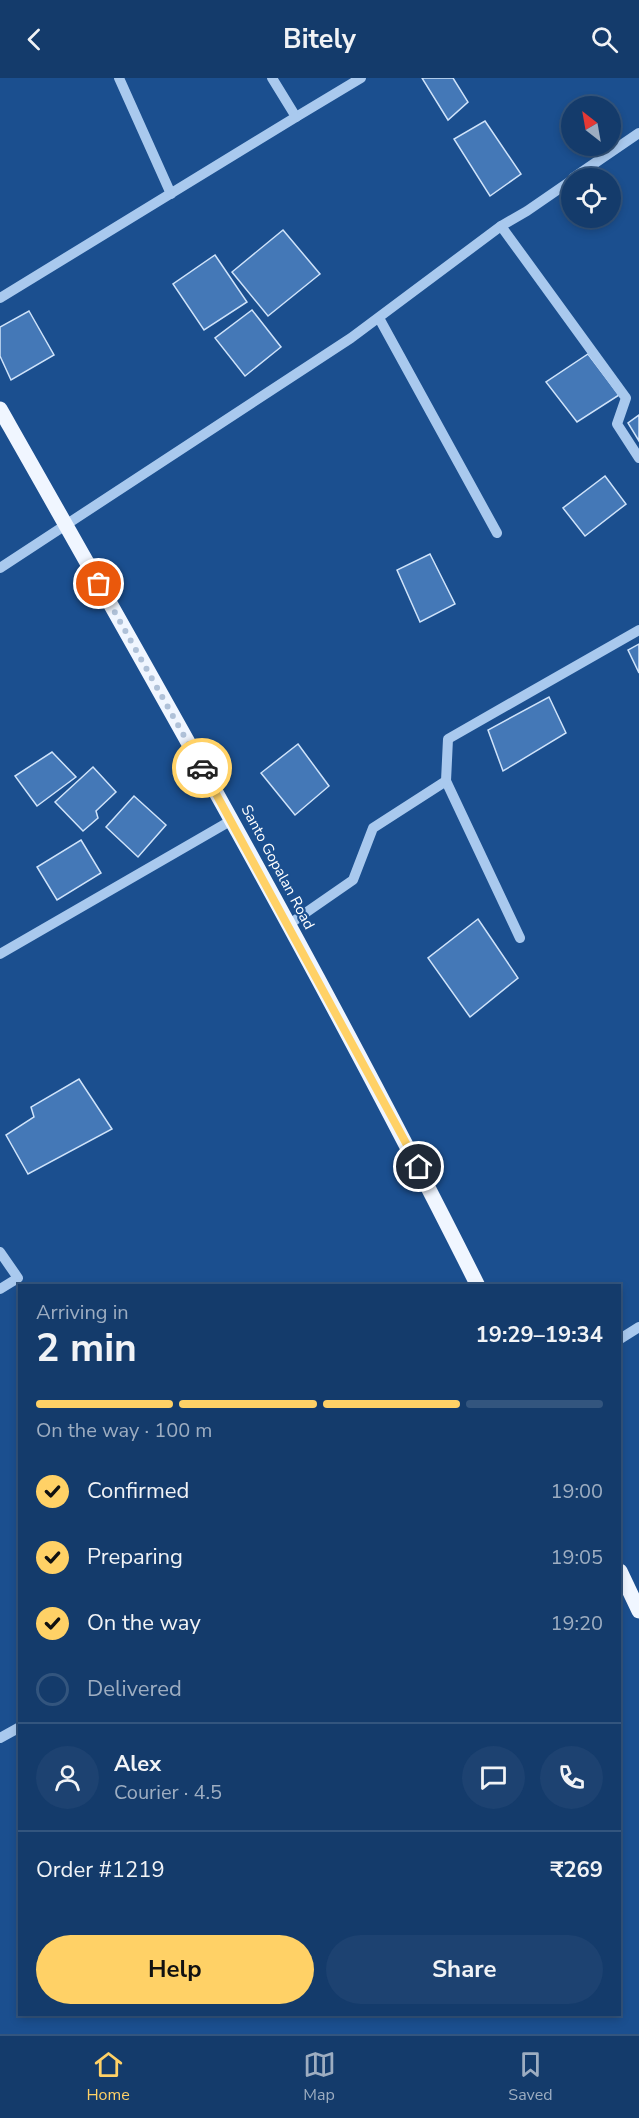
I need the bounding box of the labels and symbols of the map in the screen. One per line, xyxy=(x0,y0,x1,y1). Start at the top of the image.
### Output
north arrow xyxy=(561,96,621,156)
pin xyxy=(73,558,124,609)
courier xyxy=(172,738,232,798)
street label: Santo Gopalan Road xyxy=(237,801,319,933)
pin xyxy=(393,1141,444,1192)

